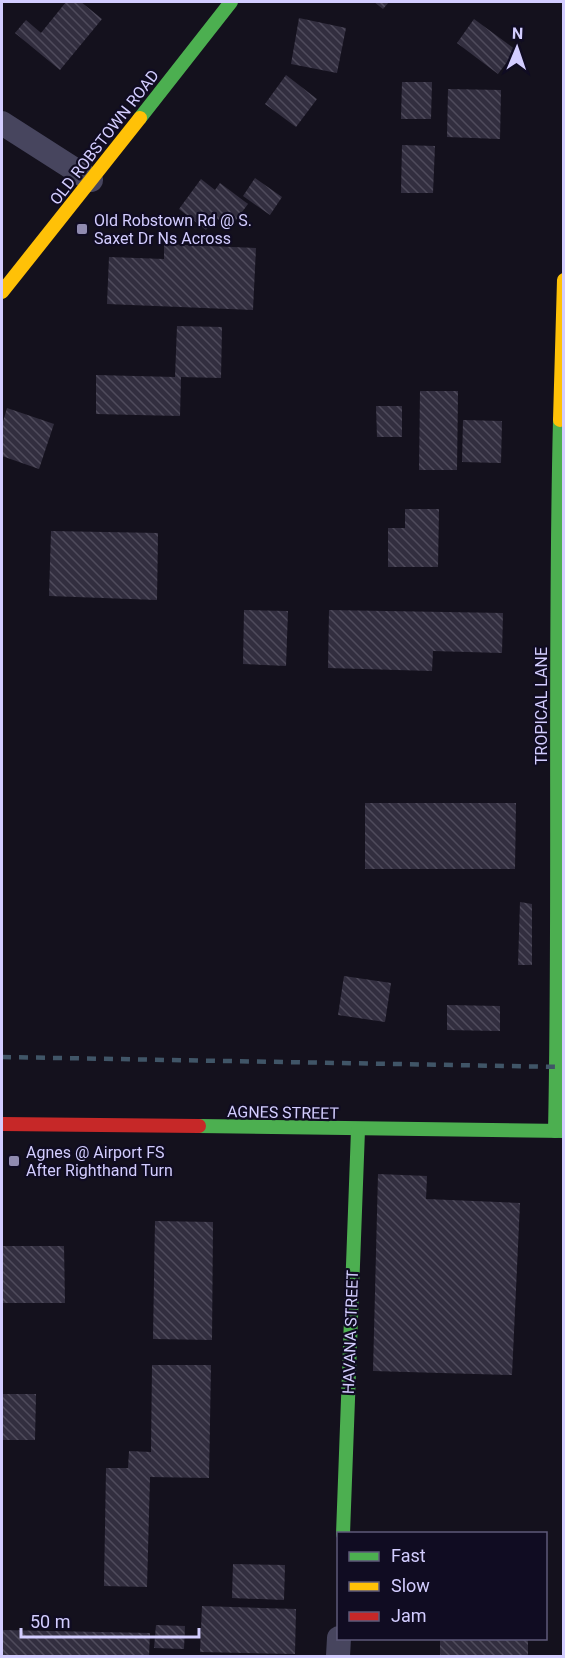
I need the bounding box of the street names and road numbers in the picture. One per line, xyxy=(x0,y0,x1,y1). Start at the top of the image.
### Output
street label: OLD ROBSTOWN ROAD xyxy=(46,66,163,209)
street label: TROPICAL LANE xyxy=(532,647,551,765)
street label: AGNES STREET xyxy=(227,1102,340,1123)
street label: HAVANA STREET xyxy=(339,1269,362,1394)

